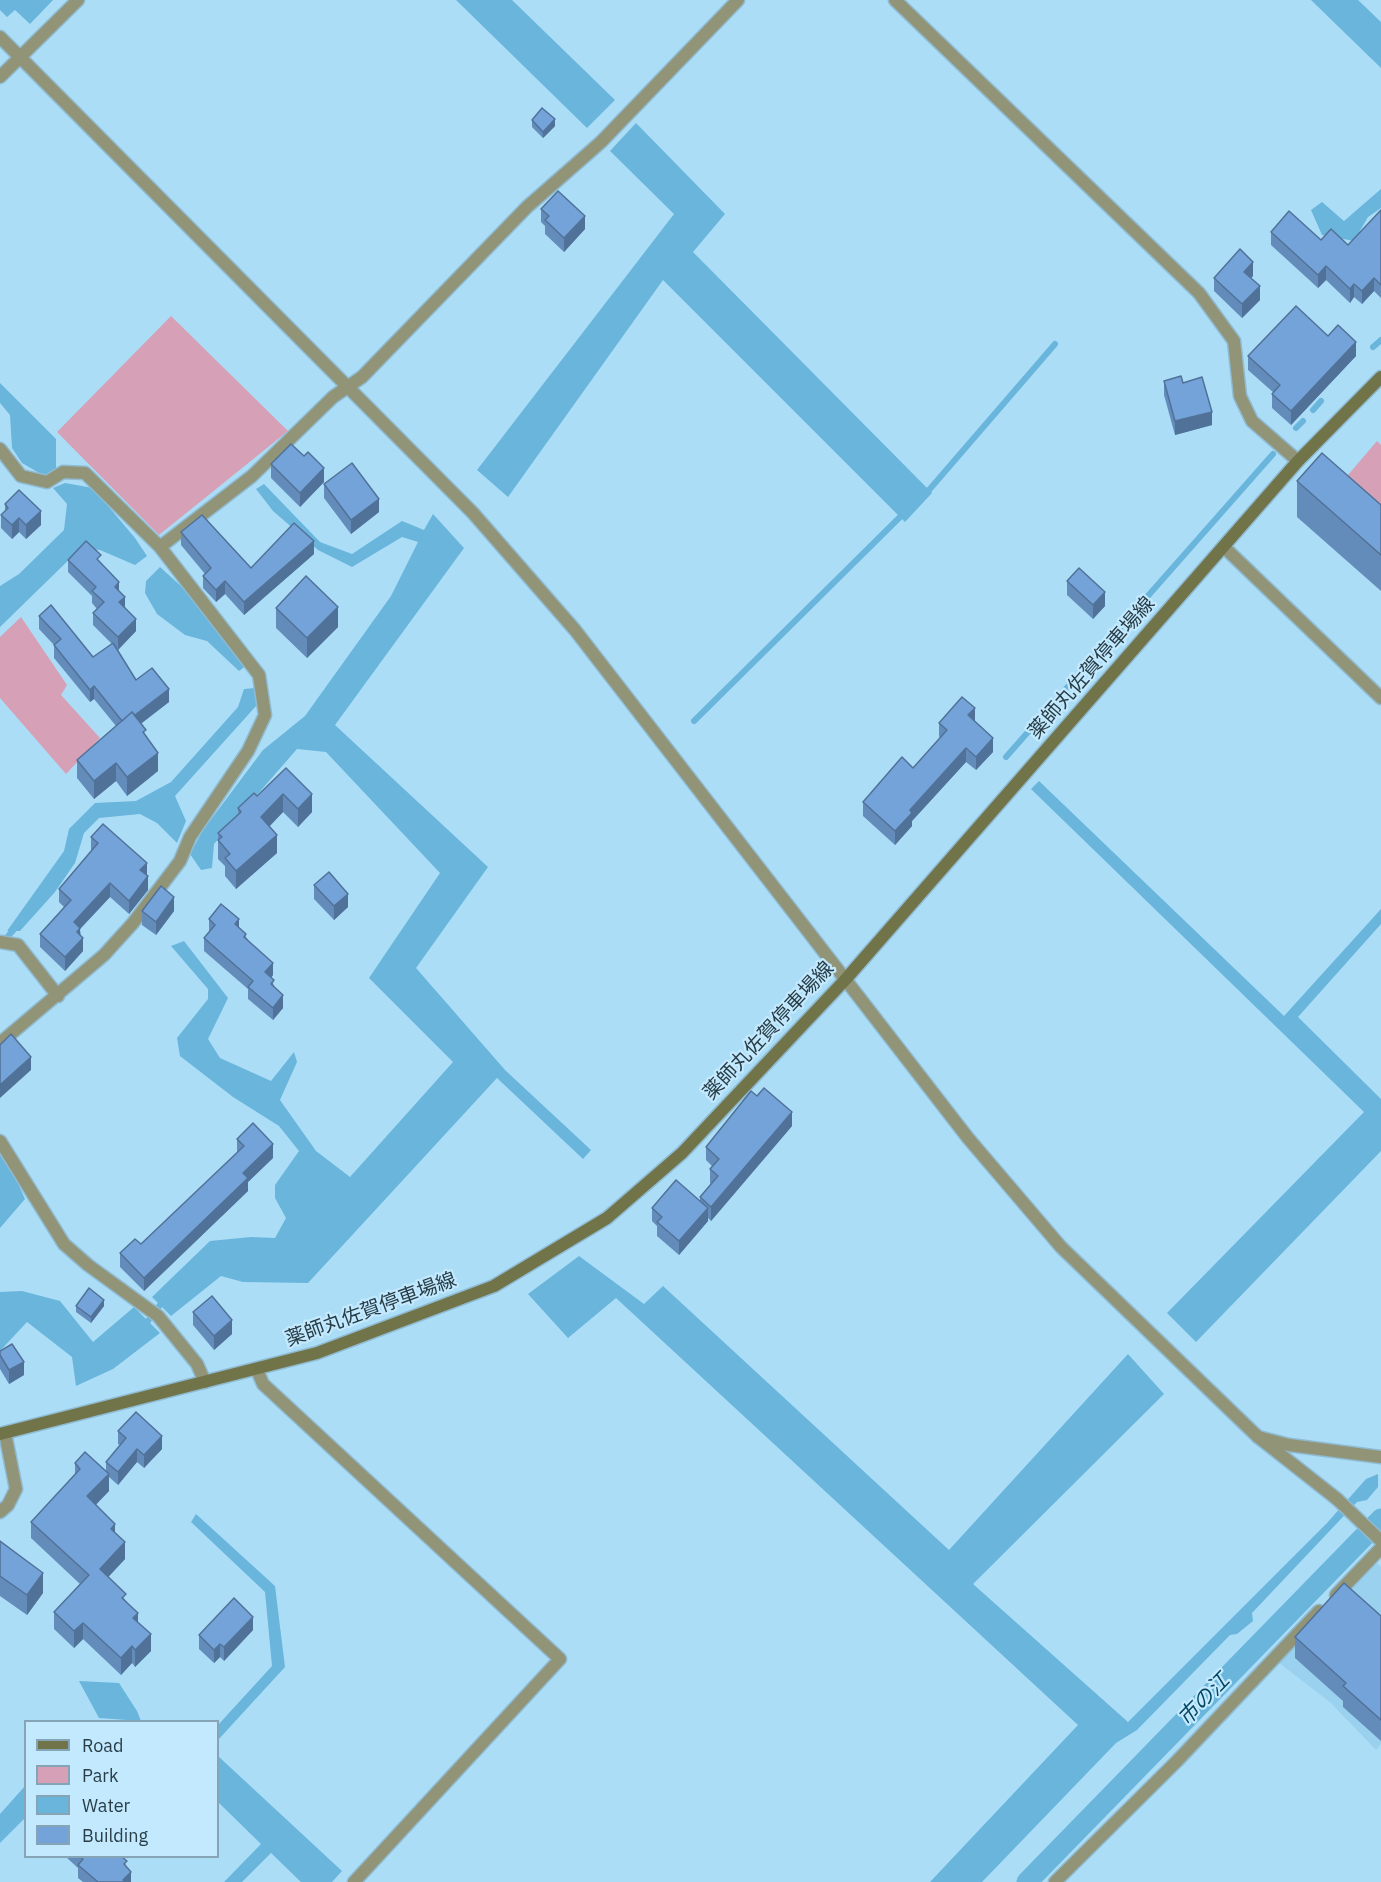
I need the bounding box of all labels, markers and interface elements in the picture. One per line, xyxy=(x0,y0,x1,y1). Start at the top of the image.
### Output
street label: 薬師丸佐賀停車場線 xyxy=(1024,592,1160,744)
street label: 薬師丸佐賀停車場線 xyxy=(699,957,839,1105)
street label: 薬師丸佐賀停車場線 xyxy=(282,1268,460,1352)
water label: 市の江 xyxy=(1173,1669,1235,1731)
legend xyxy=(24,1720,219,1858)
text: Road xyxy=(82,1734,123,1757)
text: Park xyxy=(82,1764,118,1787)
text: Water xyxy=(82,1794,130,1817)
text: Building xyxy=(82,1824,148,1847)

